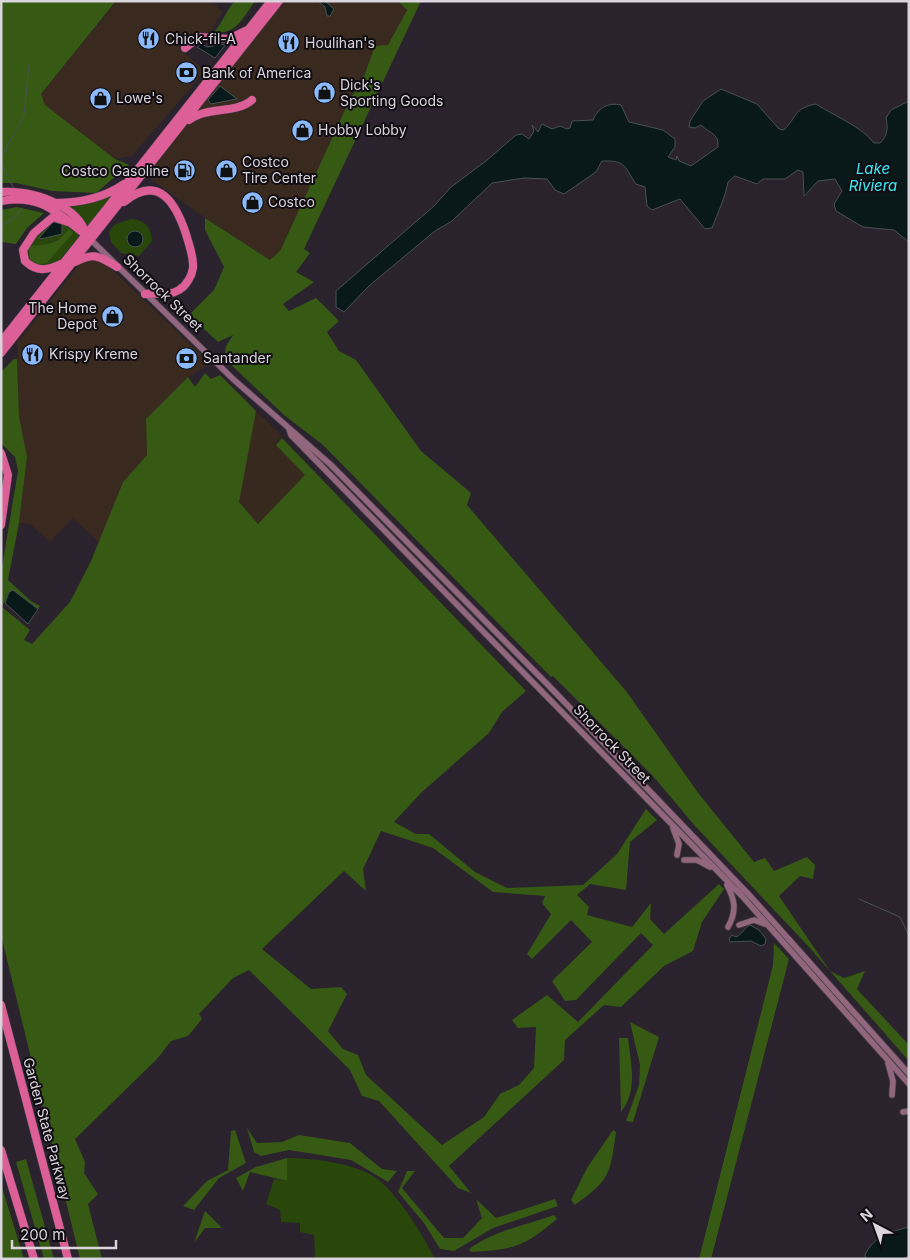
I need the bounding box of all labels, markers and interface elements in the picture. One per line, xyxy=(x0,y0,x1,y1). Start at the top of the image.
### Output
restaurant icon: Chick-fil-A xyxy=(137,27,161,51)
place label: Chick-fil-A xyxy=(165,30,236,47)
restaurant icon: Houlihan's xyxy=(277,31,301,55)
place label: Houlihan's xyxy=(305,34,375,51)
bank icon: Bank of America xyxy=(174,61,198,85)
place label: Bank of America xyxy=(202,64,311,81)
place label: Dick's Sporting Goods xyxy=(340,76,443,109)
shop icon: Dick's Sporting Goods xyxy=(312,81,336,105)
shop icon: Lowe's xyxy=(88,86,112,110)
place label: Lowe's xyxy=(116,89,163,106)
shop icon: Hobby Lobby xyxy=(290,118,314,142)
place label: Hobby Lobby xyxy=(318,121,407,138)
place label: Costco Tire Center xyxy=(242,153,316,186)
shop icon: Costco Tire Center xyxy=(214,158,238,182)
fuel station icon: Costco Gasoline xyxy=(173,159,197,183)
water label: Lake Riviera xyxy=(849,159,897,195)
place label: Costco Gasoline xyxy=(61,162,169,179)
shop icon: Costco xyxy=(240,190,264,214)
place label: Costco xyxy=(268,193,315,210)
street label: Shorrock Street xyxy=(120,251,207,335)
place label: The Home Depot xyxy=(28,299,97,332)
shop icon: The Home Depot xyxy=(101,304,125,328)
restaurant icon: Krispy Kreme xyxy=(21,342,45,366)
place label: Krispy Kreme xyxy=(49,345,138,362)
bank icon: Santander xyxy=(175,346,199,370)
place label: Santander xyxy=(203,349,271,366)
street label: Shorrock Street xyxy=(570,700,655,787)
street label: Garden State Parkway xyxy=(20,1056,75,1202)
north arrow xyxy=(850,1200,900,1250)
text: N xyxy=(857,1205,876,1225)
scale bar xyxy=(12,1218,116,1250)
text: 200 m xyxy=(20,1225,65,1244)

